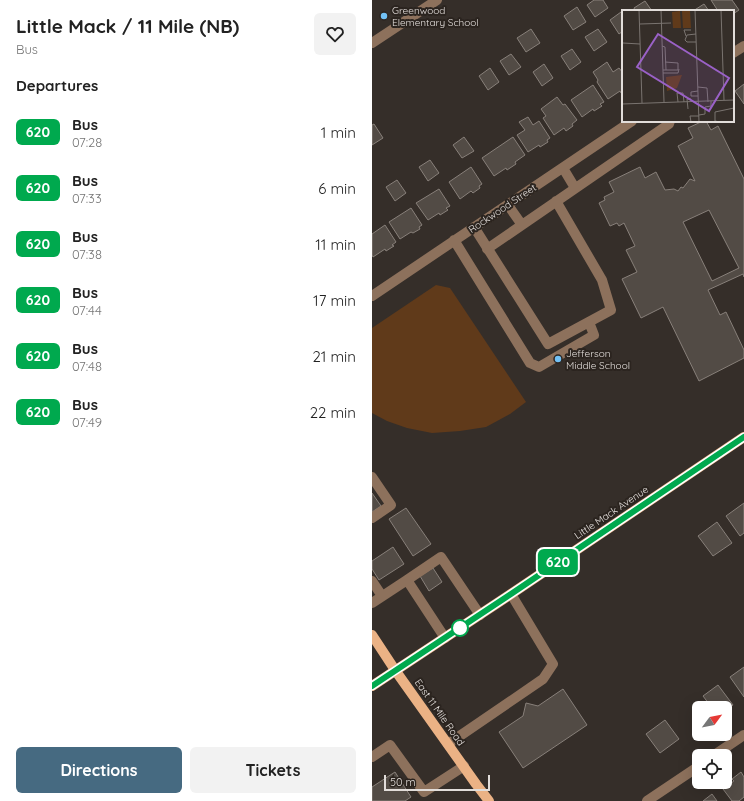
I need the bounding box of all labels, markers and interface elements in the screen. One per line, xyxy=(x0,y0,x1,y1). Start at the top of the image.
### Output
place label: Greenwood Elementary School xyxy=(392,4,479,29)
inset map xyxy=(622,10,734,122)
marker: Greenwood Elementary School xyxy=(379,11,389,21)
button: heart xyxy=(314,13,356,55)
text: Little Mack / 11 Mile (NB) xyxy=(16,14,239,38)
text: Bus xyxy=(16,41,38,57)
text: Departures xyxy=(16,76,98,95)
text: Bus xyxy=(72,115,98,134)
text: 620 xyxy=(26,123,50,141)
text: 1 min xyxy=(321,123,356,142)
text: 07:28 xyxy=(72,134,102,150)
text: Bus xyxy=(72,171,98,190)
text: 620 xyxy=(26,179,50,197)
text: 6 min xyxy=(318,179,356,198)
street label: Rockwood Street xyxy=(466,181,539,236)
text: 07:33 xyxy=(72,190,102,206)
text: Bus xyxy=(72,227,98,246)
text: 620 xyxy=(26,235,50,253)
text: 11 min xyxy=(315,235,356,254)
text: 07:38 xyxy=(72,246,102,262)
text: Bus xyxy=(72,283,98,302)
text: 620 xyxy=(26,291,50,309)
text: 17 min xyxy=(313,291,356,310)
text: 07:44 xyxy=(72,302,102,318)
text: Bus xyxy=(72,339,98,358)
text: 620 xyxy=(26,347,50,365)
text: 21 min xyxy=(312,347,356,366)
place label: Jefferson Middle School xyxy=(566,347,630,372)
marker: Jefferson Middle School xyxy=(553,354,563,364)
text: 07:48 xyxy=(72,358,102,374)
text: Bus xyxy=(72,395,98,414)
text: 620 xyxy=(26,403,50,421)
text: 22 min xyxy=(310,403,356,422)
text: 07:49 xyxy=(72,414,102,430)
street label: Little Mack Avenue xyxy=(572,483,651,542)
line badge: 620 xyxy=(535,549,581,575)
text: 620 xyxy=(546,553,570,571)
unlabelled marker xyxy=(451,619,469,637)
street label: East 11 Mile Road xyxy=(412,676,467,748)
north arrow xyxy=(692,701,732,741)
map controls xyxy=(692,701,732,789)
button: Directions xyxy=(16,747,182,793)
button: Tickets xyxy=(190,747,356,793)
button: locate xyxy=(692,749,732,789)
scale bar xyxy=(384,773,490,792)
text: 50 m xyxy=(390,775,416,789)

